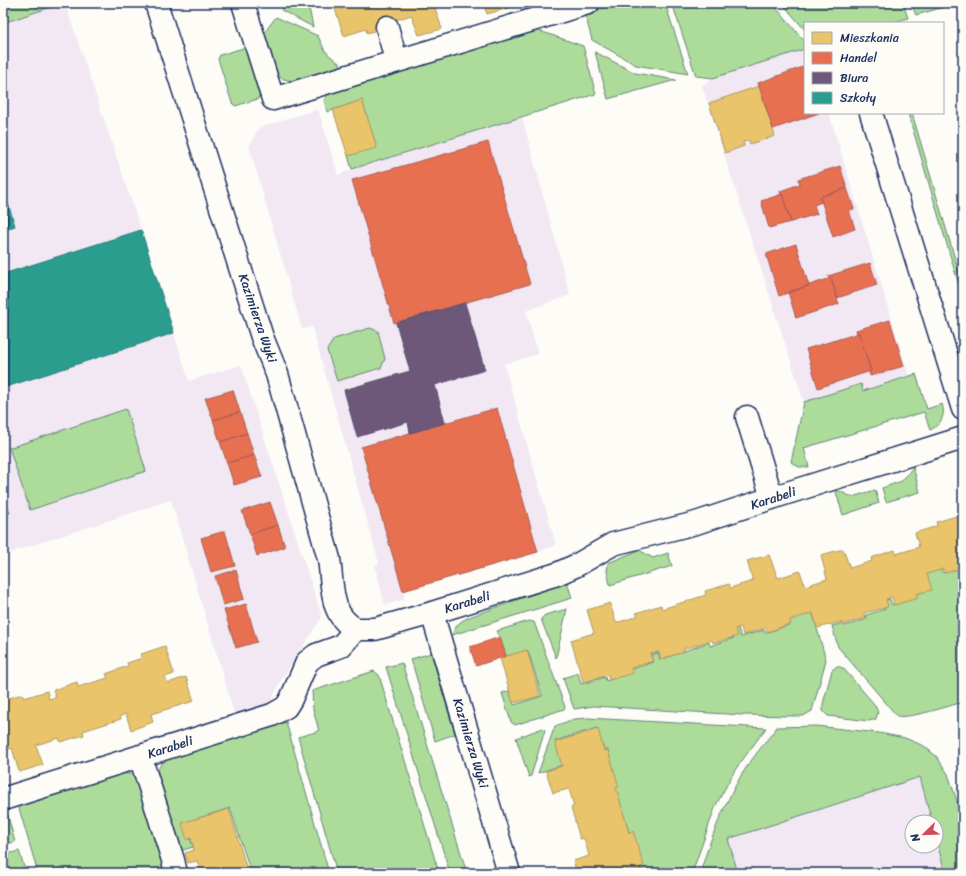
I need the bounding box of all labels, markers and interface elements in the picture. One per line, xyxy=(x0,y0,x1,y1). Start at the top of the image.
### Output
legend xyxy=(804,22,944,114)
text: Mieszkania xyxy=(840,27,900,49)
text: Handel xyxy=(840,47,877,69)
text: Biura xyxy=(840,67,868,89)
text: Szkoły xyxy=(840,87,877,109)
street label: Kazimierza Wyki xyxy=(232,270,284,366)
street label: Karabeli xyxy=(747,480,799,516)
street label: Karabeli xyxy=(441,584,493,620)
street label: Kazimierza Wyki xyxy=(446,695,496,791)
street label: Karabeli xyxy=(144,729,196,765)
north arrow xyxy=(904,814,944,854)
text: N xyxy=(905,830,926,846)

